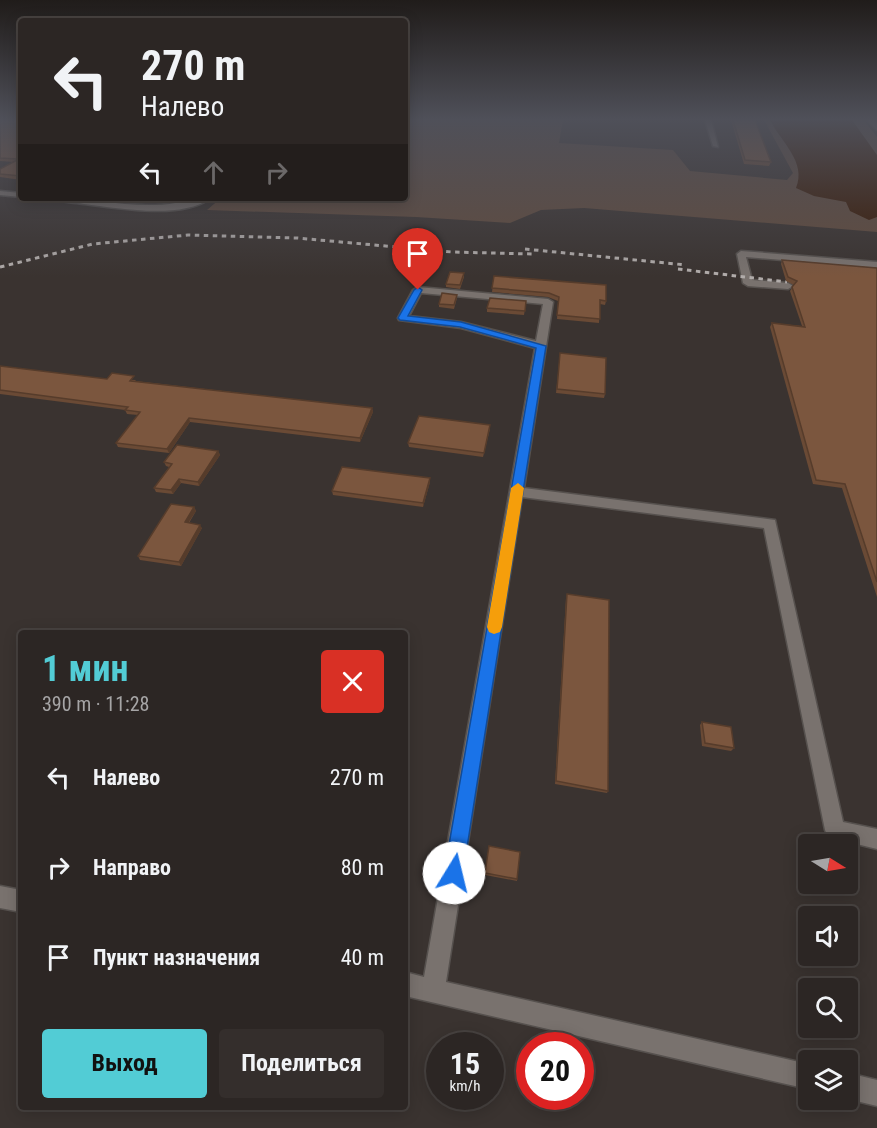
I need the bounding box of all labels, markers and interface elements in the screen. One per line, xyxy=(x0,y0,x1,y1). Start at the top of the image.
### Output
text: 270 m xyxy=(141,41,246,90)
icon: left xyxy=(42,42,120,120)
text: Налево xyxy=(141,91,224,123)
icon: left xyxy=(134,156,167,189)
icon: ahead xyxy=(197,156,230,189)
icon: right xyxy=(260,156,293,189)
pin xyxy=(392,228,443,290)
icon: arrive xyxy=(401,237,434,270)
text: 1 мин xyxy=(42,648,128,690)
button: close xyxy=(321,650,384,713)
text: 390 m · 11:28 xyxy=(42,692,149,716)
icon: left xyxy=(42,761,75,794)
text: Налево xyxy=(93,765,160,790)
text: 270 m xyxy=(330,765,384,790)
north arrow xyxy=(798,834,858,894)
map controls xyxy=(798,834,858,1110)
position arrow xyxy=(422,841,486,905)
icon: right xyxy=(42,851,75,884)
text: Направо xyxy=(93,855,171,880)
text: 80 m xyxy=(341,855,384,880)
button: sound xyxy=(798,906,858,966)
icon: arrive xyxy=(42,941,75,974)
text: Пункт назначения xyxy=(93,945,260,970)
text: 40 m xyxy=(341,945,384,970)
button: search xyxy=(798,978,858,1038)
button: Выход xyxy=(42,1029,207,1098)
button: Поделиться xyxy=(219,1029,384,1098)
speed limit sign: 20 xyxy=(516,1032,594,1110)
text: 15 xyxy=(450,1046,480,1081)
button: layers xyxy=(798,1050,858,1110)
text: km/h xyxy=(450,1077,480,1095)

